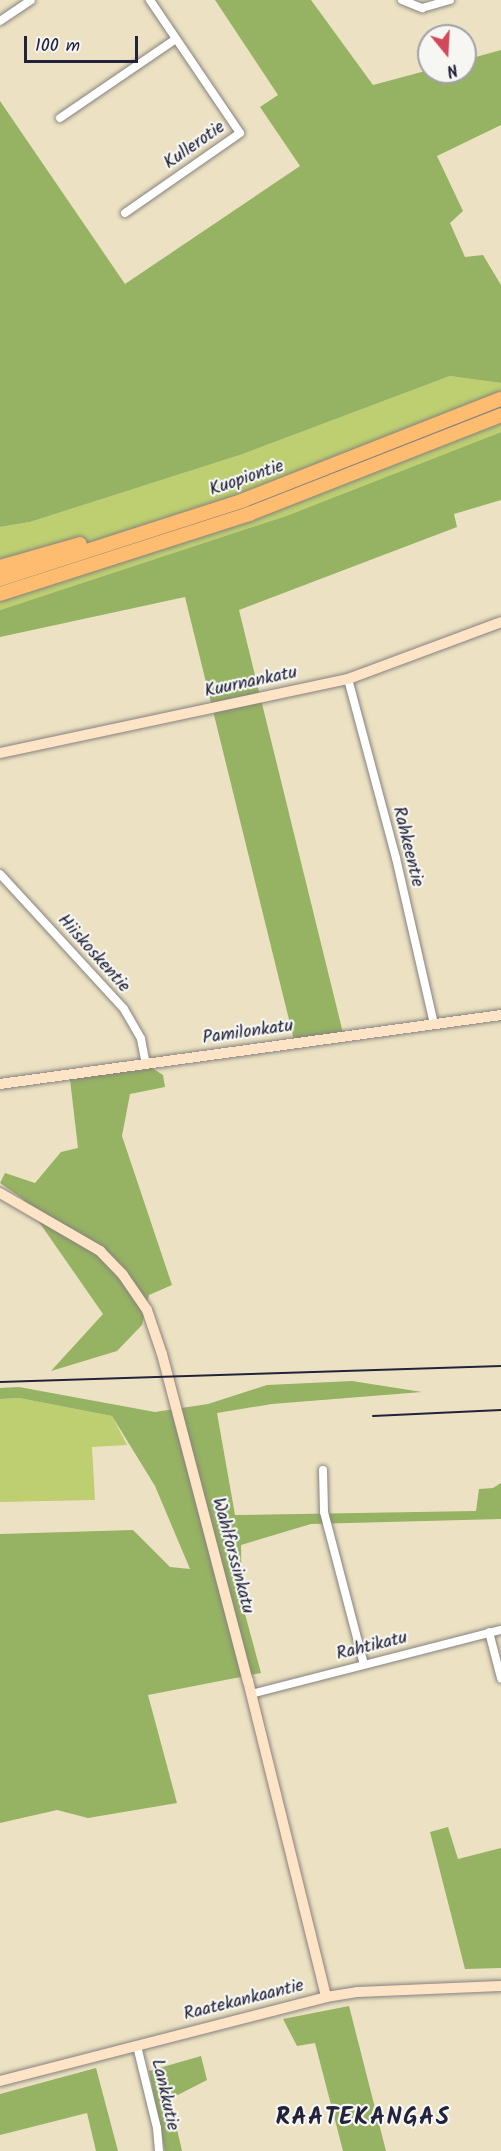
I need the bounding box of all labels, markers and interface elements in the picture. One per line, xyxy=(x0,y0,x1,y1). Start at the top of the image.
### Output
scale bar xyxy=(27,24,141,62)
north arrow xyxy=(417,24,477,84)
text: 100 m xyxy=(35,32,80,61)
text: N xyxy=(443,56,461,83)
street label: Kullerotie xyxy=(160,117,230,175)
street label: Kuopiontie xyxy=(207,456,287,502)
street label: Kuurnankatu xyxy=(203,663,299,703)
street label: Rahkeentie xyxy=(387,805,427,889)
street label: Hiiskoskentie xyxy=(52,910,134,998)
street label: Pamilonkatu xyxy=(201,1016,295,1050)
street label: Wahlforssinkatu xyxy=(206,1496,258,1616)
street label: Rahtikatu xyxy=(334,1628,410,1666)
street label: Raatekankaantie xyxy=(182,1976,306,2026)
street label: Lankkutie xyxy=(145,2057,183,2133)
district label: RAATEKANGAS xyxy=(276,2104,450,2132)

